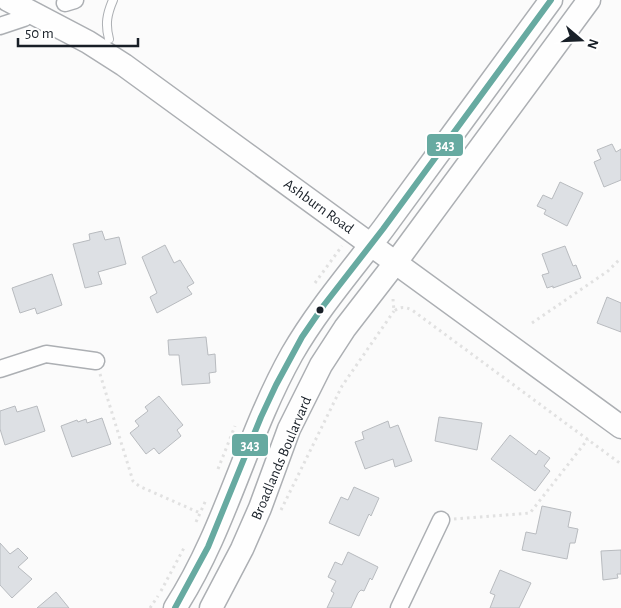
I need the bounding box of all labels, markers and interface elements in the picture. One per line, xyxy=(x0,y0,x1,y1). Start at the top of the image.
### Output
scale bar xyxy=(18,15,138,47)
north arrow xyxy=(556,15,606,65)
text: 50 m xyxy=(25,26,54,41)
text: N xyxy=(584,37,601,51)
line badge: 343 xyxy=(426,133,464,157)
text: 343 xyxy=(435,139,455,153)
street label: Ashburn Road xyxy=(281,176,357,237)
unlabelled marker xyxy=(315,305,325,315)
street label: Broadlands Boularvard xyxy=(249,394,314,522)
line badge: 343 xyxy=(231,433,269,457)
text: 343 xyxy=(240,439,260,453)

